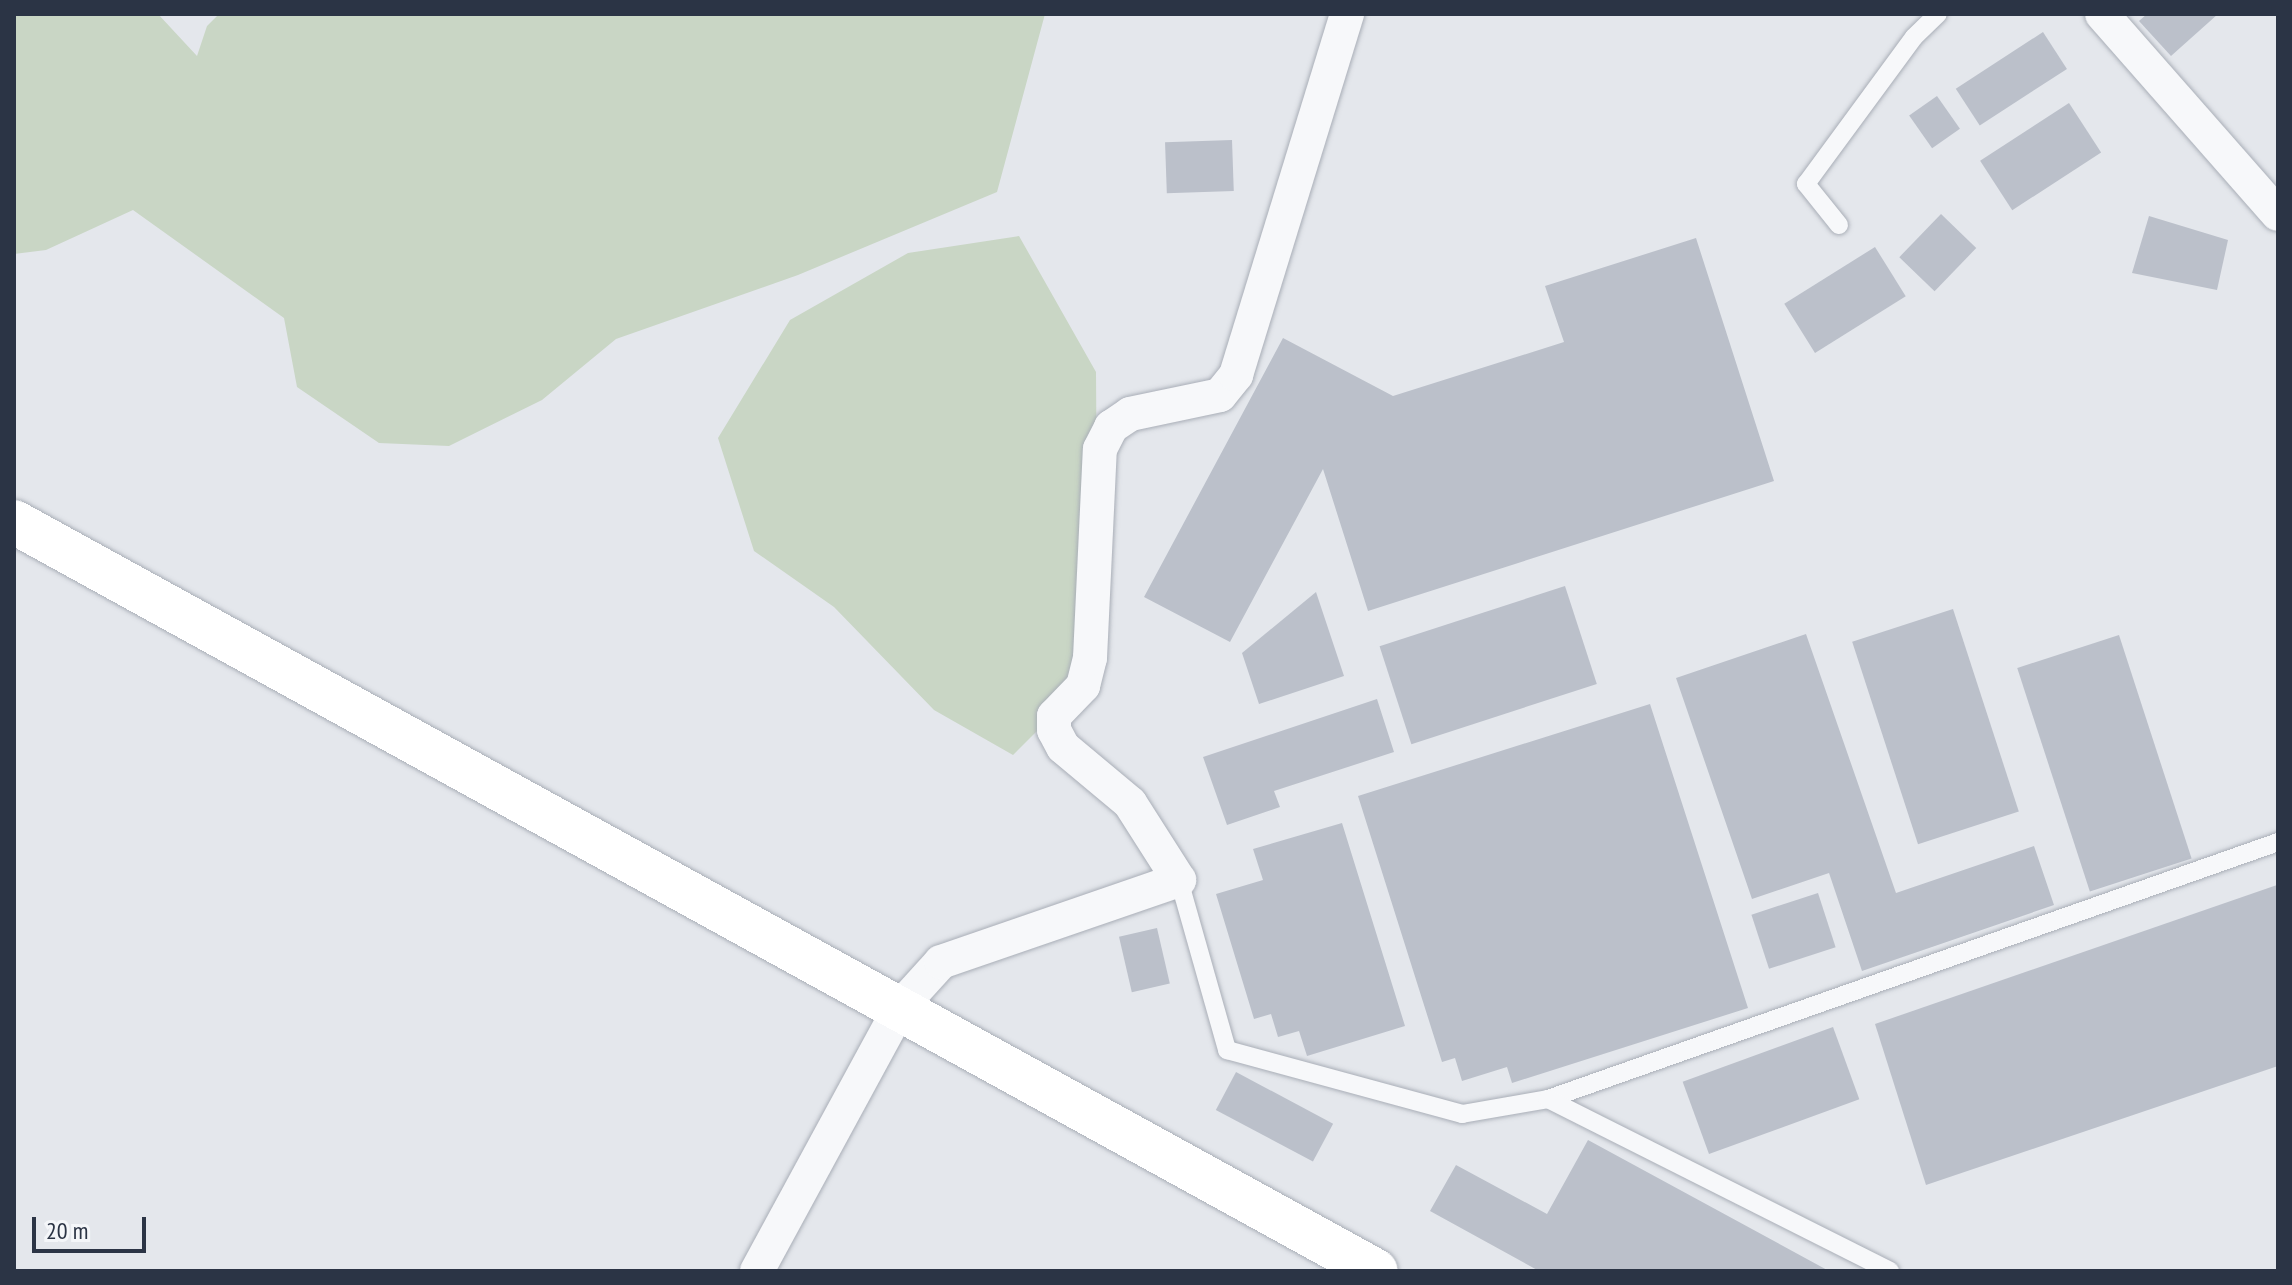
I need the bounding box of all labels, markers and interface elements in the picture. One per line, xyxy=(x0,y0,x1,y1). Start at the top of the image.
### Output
scale bar xyxy=(36,1201,150,1251)
text: 20 m xyxy=(46,1215,88,1246)

